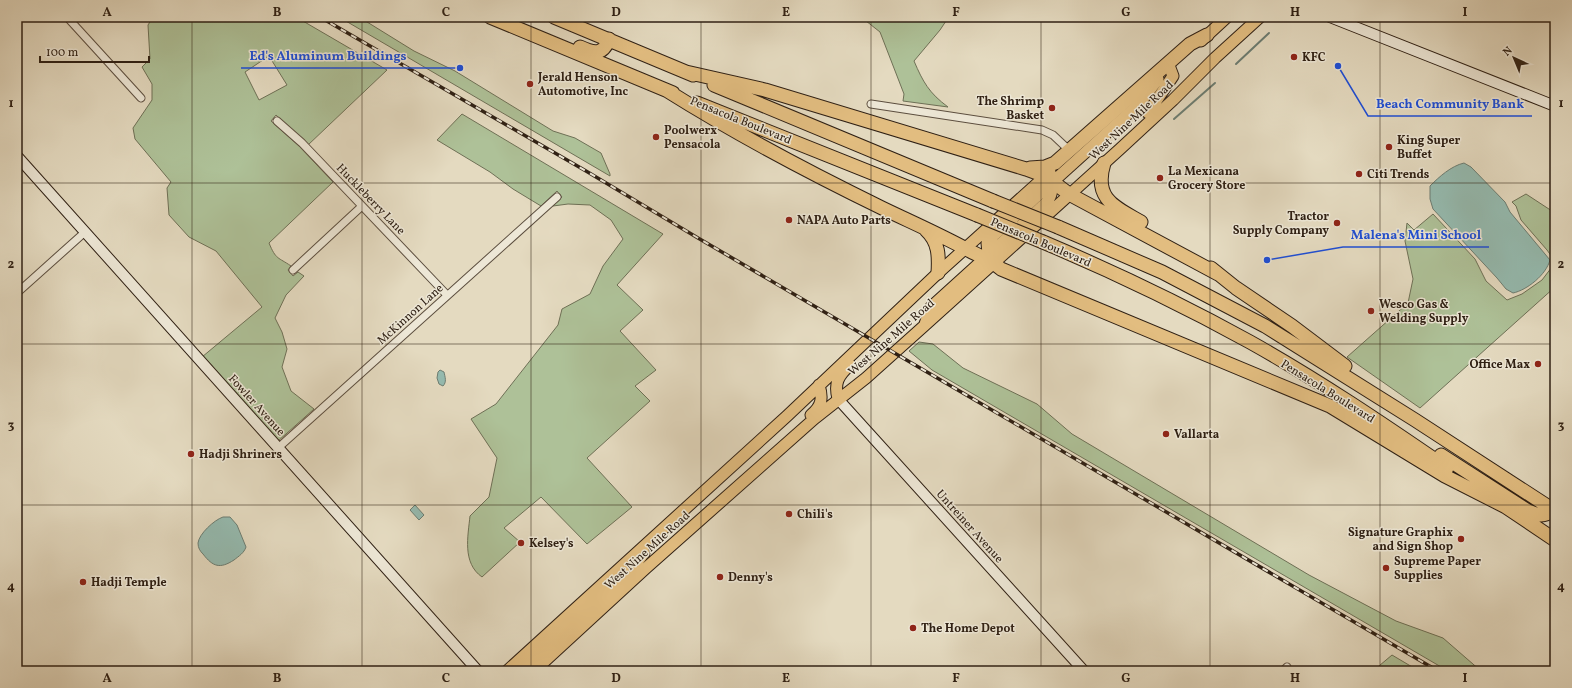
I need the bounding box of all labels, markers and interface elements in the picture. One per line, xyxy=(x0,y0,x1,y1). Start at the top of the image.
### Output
text: A xyxy=(102,4,112,22)
text: B xyxy=(273,4,282,22)
text: C xyxy=(442,4,450,22)
text: D xyxy=(611,4,621,22)
text: E xyxy=(782,4,790,22)
text: F xyxy=(952,4,960,22)
text: G xyxy=(1121,4,1131,22)
text: H xyxy=(1290,4,1300,22)
text: I xyxy=(1463,4,1468,22)
scale bar xyxy=(40,38,149,64)
north arrow xyxy=(1494,38,1534,78)
callout: Ed's Aluminum Buildings xyxy=(241,43,415,68)
text: N xyxy=(1500,44,1516,60)
text: 100 m xyxy=(46,45,79,61)
text: Ed's Aluminum Buildings xyxy=(249,48,407,66)
place label: KFC xyxy=(1302,50,1326,66)
marker: KFC xyxy=(1289,52,1299,62)
place label: Jerald Henson Automotive, Inc xyxy=(537,70,629,100)
street label: West Nine Mile Road xyxy=(1086,77,1177,164)
marker: Jerald Henson Automotive, Inc xyxy=(525,79,535,89)
callout: Beach Community Bank xyxy=(1368,91,1532,116)
street label: Pensacola Boulevard xyxy=(687,93,794,149)
place label: The Shrimp Basket xyxy=(977,94,1044,124)
text: 1 xyxy=(8,95,14,113)
text: 1 xyxy=(1558,95,1564,113)
text: Beach Community Bank xyxy=(1376,96,1524,114)
marker: The Shrimp Basket xyxy=(1047,103,1057,113)
place label: Poolwerx Pensacola xyxy=(664,123,721,153)
marker: Poolwerx Pensacola xyxy=(651,132,661,142)
place label: King Super Buffet xyxy=(1397,133,1461,163)
marker: King Super Buffet xyxy=(1384,142,1394,152)
street label: Huckleberry Lane xyxy=(332,161,409,239)
place label: La Mexicana Grocery Store xyxy=(1168,164,1245,194)
place label: Citi Trends xyxy=(1367,167,1430,183)
marker: Citi Trends xyxy=(1354,169,1364,179)
marker: La Mexicana Grocery Store xyxy=(1155,173,1165,183)
place label: Tractor Supply Company xyxy=(1233,209,1329,239)
place label: NAPA Auto Parts xyxy=(797,213,891,229)
street label: Pensacola Boulevard xyxy=(988,214,1094,272)
marker: NAPA Auto Parts xyxy=(784,215,794,225)
marker: Tractor Supply Company xyxy=(1332,218,1342,228)
callout: Malena's Mini School xyxy=(1343,222,1489,247)
text: Malena's Mini School xyxy=(1351,227,1482,245)
text: 2 xyxy=(8,256,15,274)
text: 2 xyxy=(1558,256,1565,274)
street label: McKinnon Lane xyxy=(374,281,447,349)
street label: West Nine Mile Road xyxy=(845,296,939,380)
place label: Wesco Gas & Welding Supply xyxy=(1379,297,1469,327)
marker: Wesco Gas & Welding Supply xyxy=(1366,306,1376,316)
street label: Pensacola Boulevard xyxy=(1277,356,1378,427)
place label: Office Max xyxy=(1469,357,1530,373)
marker: Office Max xyxy=(1533,359,1543,369)
street label: Fowler Avenue xyxy=(224,371,288,440)
text: 3 xyxy=(8,417,15,435)
text: 3 xyxy=(1558,417,1565,435)
place label: Vallarta xyxy=(1174,427,1220,443)
marker: Vallarta xyxy=(1161,429,1171,439)
place label: Hadji Shriners xyxy=(199,447,283,463)
marker: Hadji Shriners xyxy=(186,449,196,459)
street label: Untreiner Avenue xyxy=(932,487,1007,567)
place label: Chili's xyxy=(797,507,833,523)
street label: West Nine Mile Road xyxy=(602,508,694,593)
marker: Chili's xyxy=(784,509,794,519)
place label: Signature Graphix and Sign Shop xyxy=(1348,525,1453,555)
marker: Signature Graphix and Sign Shop xyxy=(1456,534,1466,544)
place label: Kelsey's xyxy=(529,536,574,552)
marker: Kelsey's xyxy=(516,538,526,548)
place label: Supreme Paper Supplies xyxy=(1394,554,1481,584)
marker: Supreme Paper Supplies xyxy=(1381,563,1391,573)
place label: Denny's xyxy=(728,570,773,586)
marker: Denny's xyxy=(715,572,725,582)
place label: Hadji Temple xyxy=(91,575,167,591)
marker: Hadji Temple xyxy=(78,577,88,587)
text: 4 xyxy=(7,578,15,596)
text: 4 xyxy=(1557,578,1565,596)
place label: The Home Depot xyxy=(921,621,1015,637)
marker: The Home Depot xyxy=(908,623,918,633)
text: A xyxy=(102,670,112,688)
text: B xyxy=(273,670,282,688)
text: C xyxy=(442,670,450,688)
text: D xyxy=(611,670,621,688)
text: E xyxy=(782,670,790,688)
text: F xyxy=(952,670,960,688)
text: G xyxy=(1121,670,1131,688)
text: H xyxy=(1290,670,1300,688)
text: I xyxy=(1463,670,1468,688)

